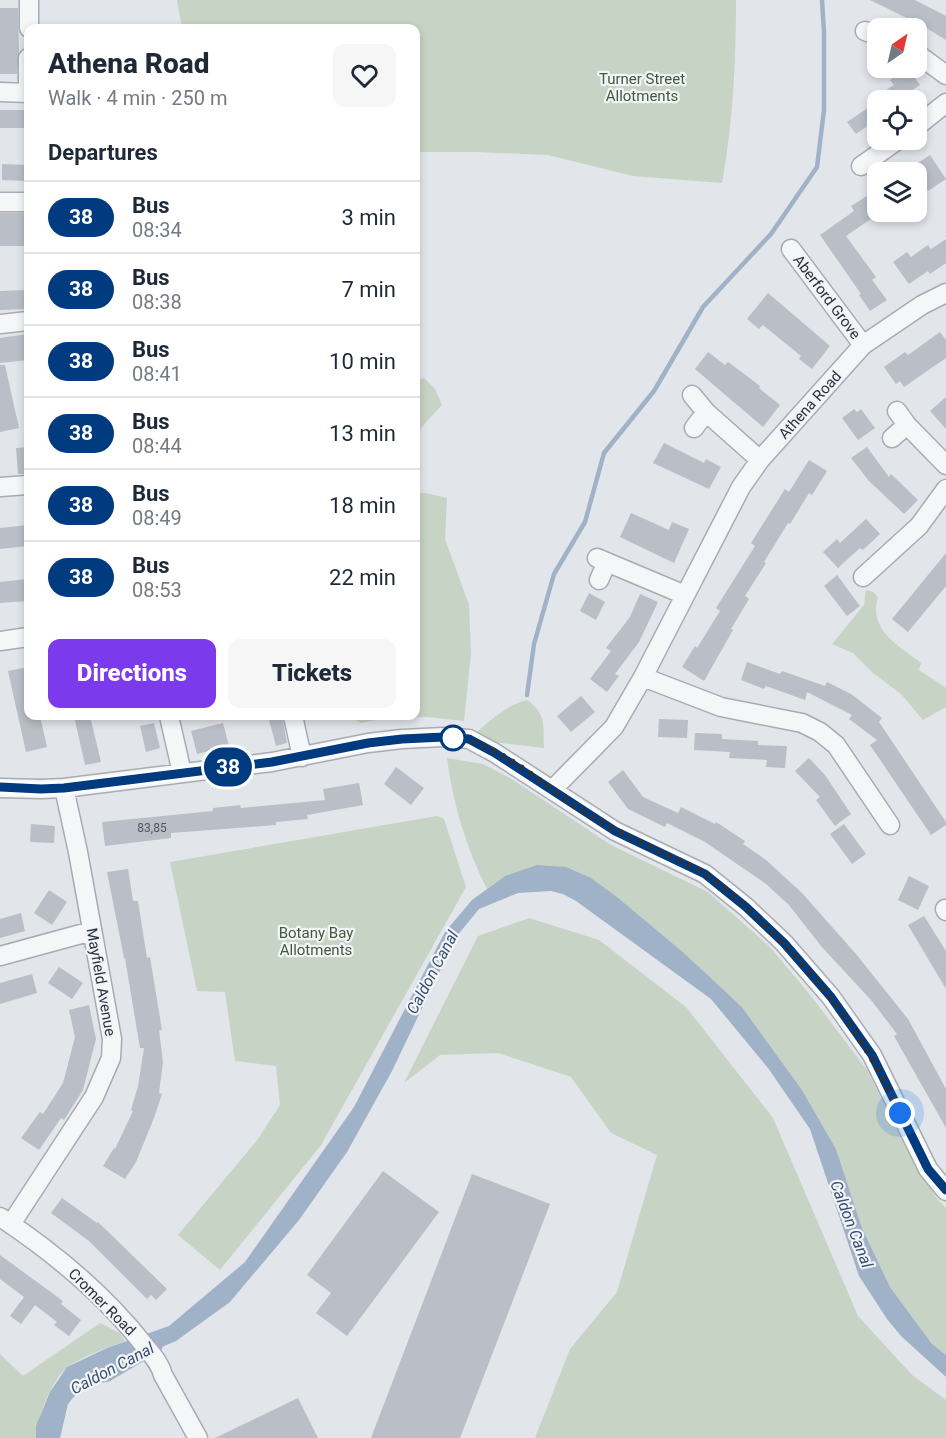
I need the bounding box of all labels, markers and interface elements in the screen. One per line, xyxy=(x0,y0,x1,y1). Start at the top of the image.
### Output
north arrow xyxy=(867,18,927,78)
map controls xyxy=(867,18,927,222)
button: heart xyxy=(333,44,396,107)
text: Athena Road xyxy=(48,47,209,80)
park label: Turner Street Allotments xyxy=(599,70,685,105)
text: Walk · 4 min · 250 m xyxy=(48,86,227,110)
button: locate xyxy=(867,90,927,150)
text: Departures xyxy=(48,140,158,165)
button: layers xyxy=(867,162,927,222)
text: Bus xyxy=(132,193,170,218)
text: 38 xyxy=(69,205,93,229)
text: 3 min xyxy=(341,205,396,230)
text: 08:34 xyxy=(132,218,182,242)
street label: Aberford Grove xyxy=(789,251,865,343)
text: Bus xyxy=(132,265,170,290)
text: 38 xyxy=(69,277,93,301)
text: 7 min xyxy=(341,277,396,302)
text: 08:38 xyxy=(132,290,182,314)
text: Bus xyxy=(132,337,170,362)
text: 38 xyxy=(69,349,93,373)
text: 10 min xyxy=(329,349,396,374)
text: 08:41 xyxy=(132,362,182,386)
street label: Athena Road xyxy=(775,367,845,443)
text: Bus xyxy=(132,409,170,434)
text: 38 xyxy=(69,421,93,445)
text: 13 min xyxy=(329,421,396,446)
text: 08:44 xyxy=(132,434,182,458)
text: Bus xyxy=(132,481,170,506)
text: 38 xyxy=(69,493,93,517)
text: 18 min xyxy=(329,493,396,518)
text: 08:49 xyxy=(132,506,182,530)
text: Bus xyxy=(132,553,170,578)
text: 38 xyxy=(69,565,93,589)
text: 22 min xyxy=(329,565,396,590)
text: 08:53 xyxy=(132,578,182,602)
button: Directions xyxy=(48,639,216,708)
button: Tickets xyxy=(228,639,396,708)
unlabelled marker xyxy=(440,725,466,751)
line badge: 38 xyxy=(201,748,255,786)
text: 38 xyxy=(216,755,240,779)
house number: 83,85 xyxy=(137,821,167,835)
park label: Botany Bay Allotments xyxy=(279,924,353,959)
street label: Mayfield Avenue xyxy=(83,927,119,1037)
water label: Caldon Canal xyxy=(403,927,462,1017)
your location xyxy=(885,1098,915,1128)
water label: Caldon Canal xyxy=(826,1178,877,1271)
street label: Cromer Road xyxy=(65,1265,139,1339)
water label: Caldon Canal xyxy=(67,1338,157,1398)

